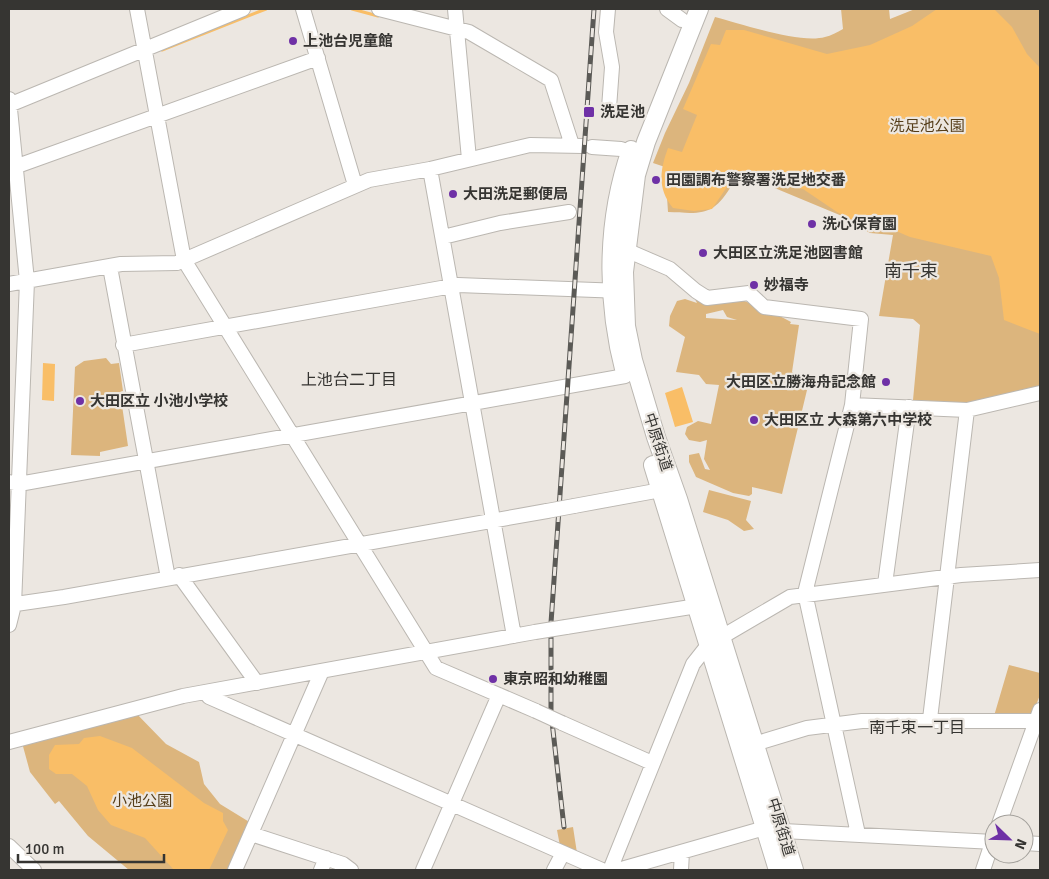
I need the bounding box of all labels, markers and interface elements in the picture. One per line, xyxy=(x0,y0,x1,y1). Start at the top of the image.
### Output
place label: 上池台児童館 xyxy=(303,32,393,50)
marker: 上池台児童館 xyxy=(287,35,299,47)
place label: 洗足池 xyxy=(600,103,645,121)
marker: 洗足池 xyxy=(582,105,596,119)
park label: 洗足池公園 xyxy=(889,117,965,135)
place label: 田園調布警察署洗足地交番 xyxy=(666,171,846,189)
marker: 田園調布警察署洗足地交番 xyxy=(650,174,662,186)
place label: 大田洗足郵便局 xyxy=(463,185,568,203)
marker: 大田洗足郵便局 xyxy=(447,188,459,200)
place label: 洗心保育園 xyxy=(822,215,897,233)
marker: 洗心保育園 xyxy=(806,218,818,230)
place label: 大田区立洗足池図書館 xyxy=(713,244,863,262)
marker: 大田区立洗足池図書館 xyxy=(697,247,709,259)
district label: 南千束 xyxy=(884,260,938,282)
place label: 妙福寺 xyxy=(764,276,809,294)
marker: 妙福寺 xyxy=(748,279,760,291)
district label: 上池台二丁目 xyxy=(301,370,397,390)
place label: 大田区立勝海舟記念館 xyxy=(726,373,876,391)
marker: 大田区立勝海舟記念館 xyxy=(880,376,892,388)
place label: 大田区立 小池小学校 xyxy=(90,392,228,410)
marker: 大田区立 小池小学校 xyxy=(74,395,86,407)
street label: 中原街道 xyxy=(640,411,676,473)
place label: 大田区立 大森第六中学校 xyxy=(764,411,932,429)
marker: 大田区立 大森第六中学校 xyxy=(748,414,760,426)
place label: 東京昭和幼稚園 xyxy=(503,670,608,688)
marker: 東京昭和幼稚園 xyxy=(487,673,499,685)
district label: 南千束一丁目 xyxy=(869,718,965,738)
park label: 小池公園 xyxy=(112,792,172,810)
street label: 中原街道 xyxy=(764,796,798,858)
north arrow xyxy=(984,814,1034,864)
scale bar xyxy=(18,832,164,864)
text: N xyxy=(1011,836,1030,852)
text: 100 m xyxy=(25,840,65,858)

